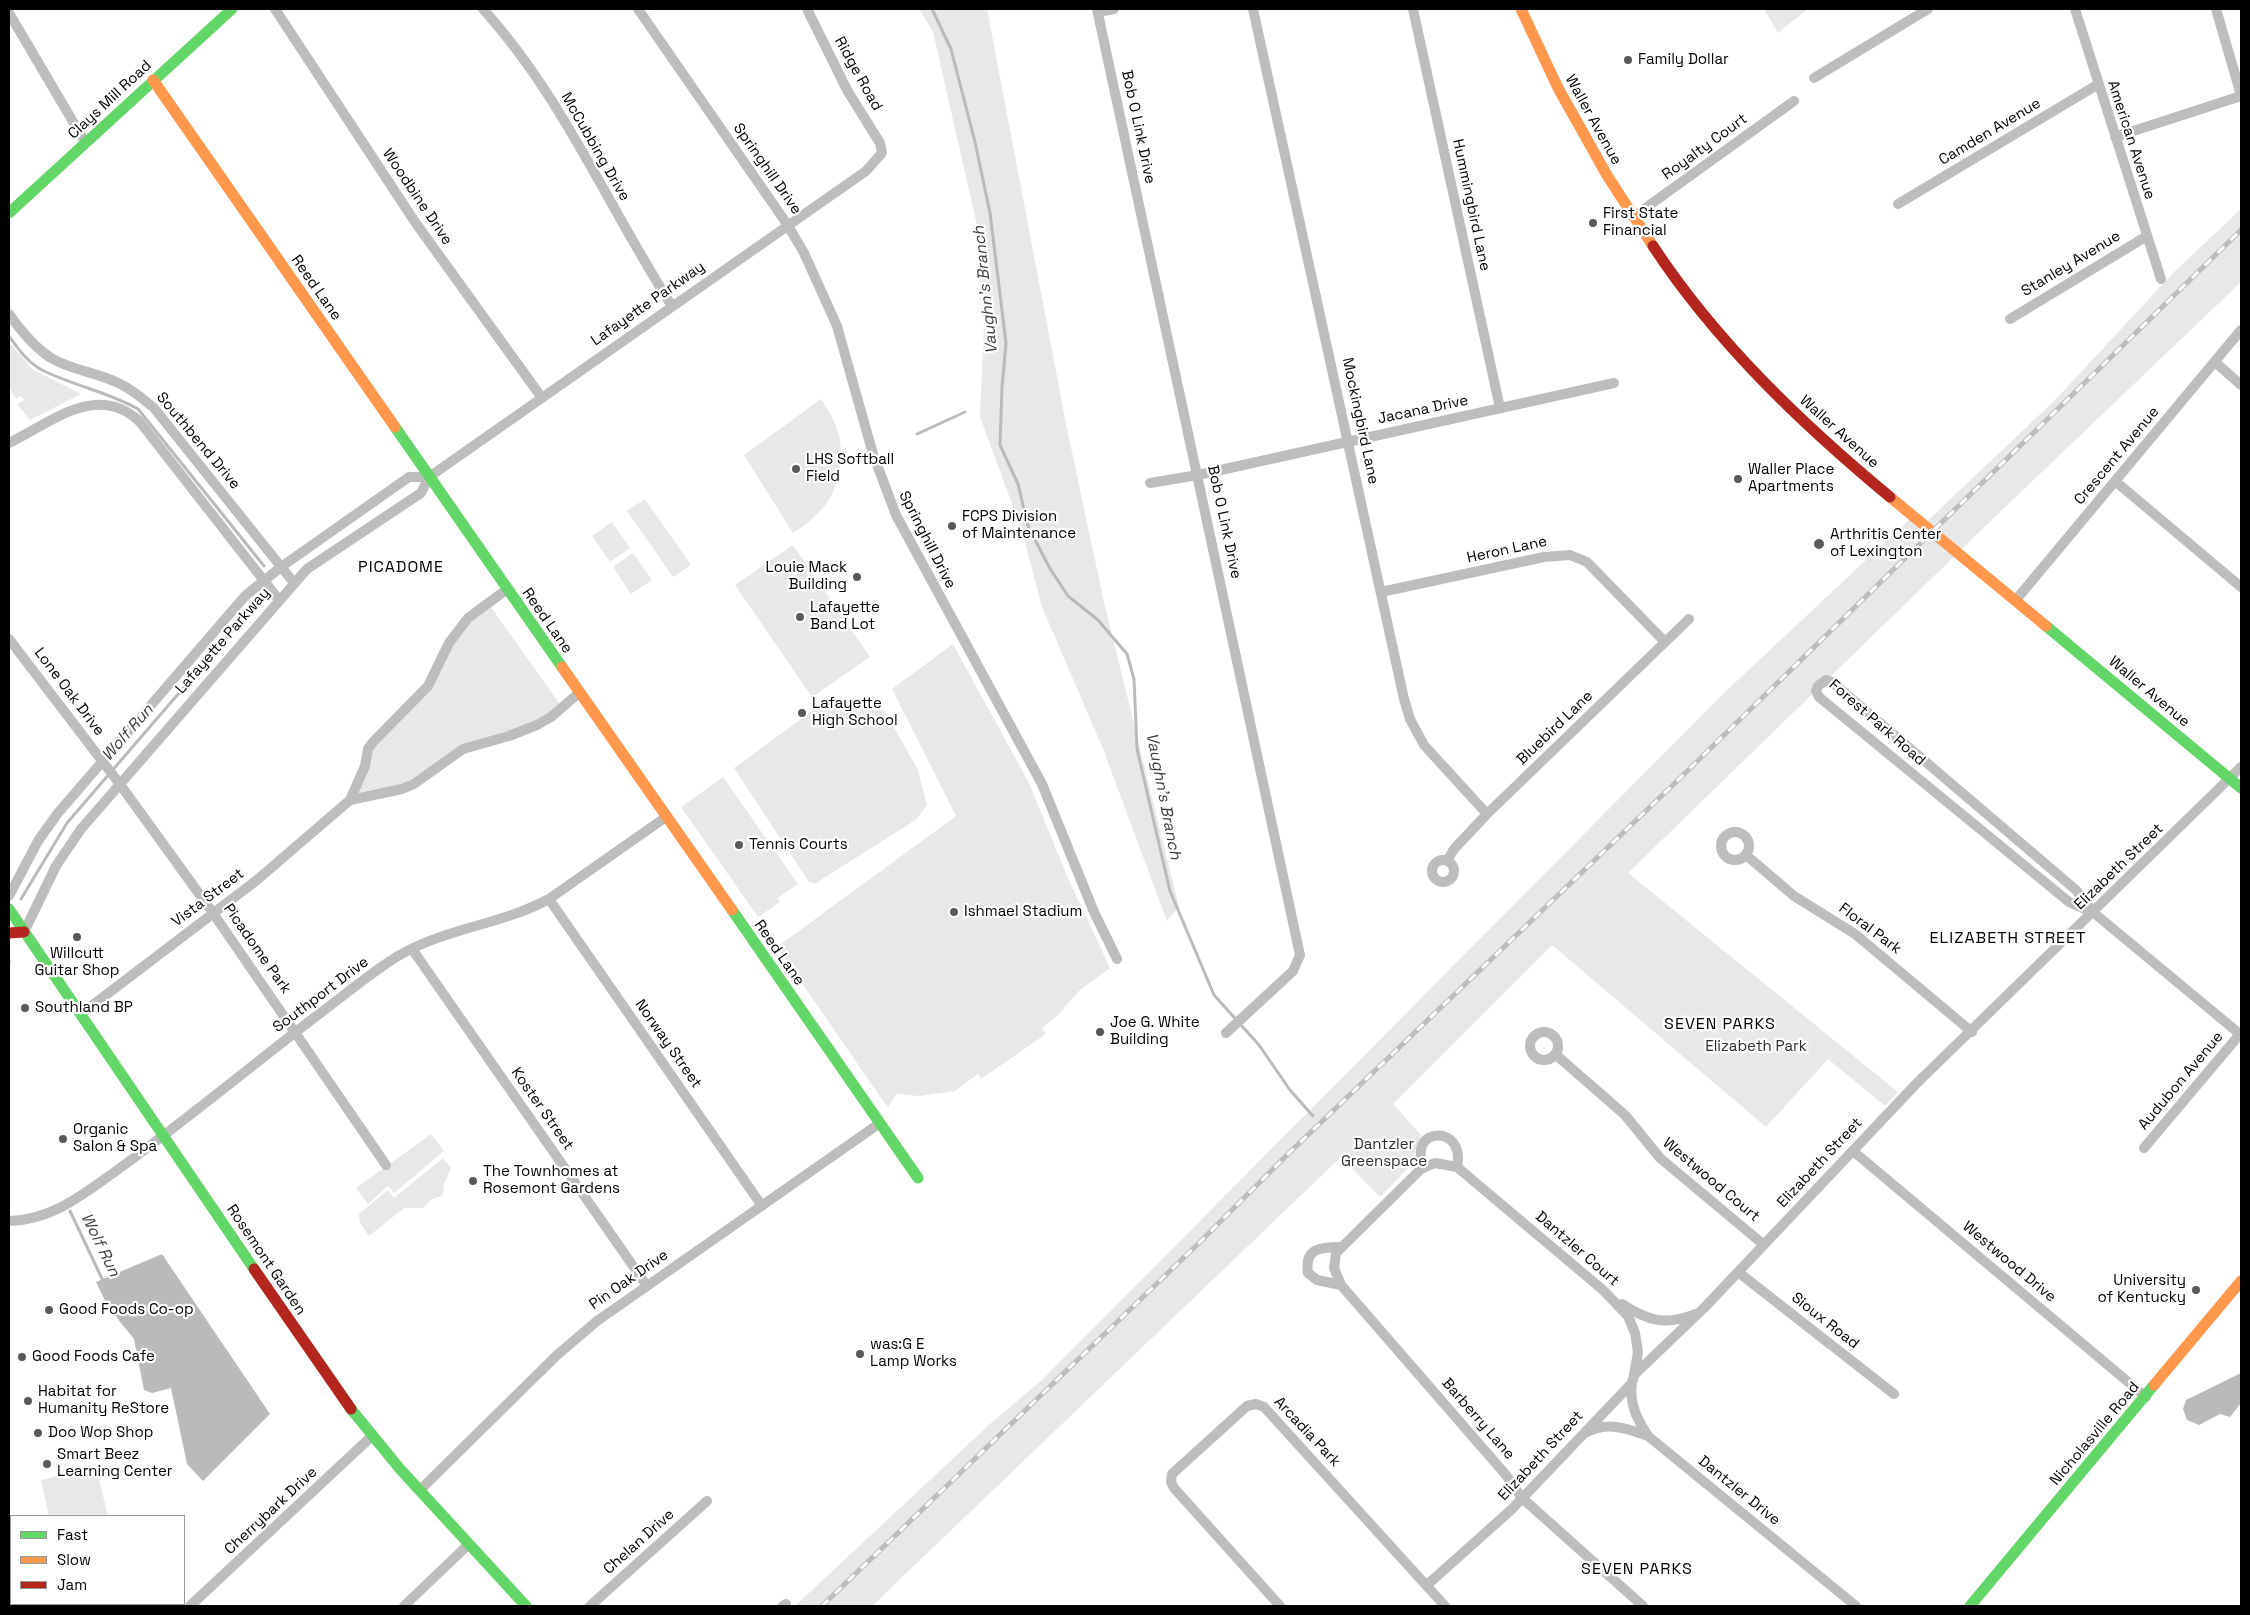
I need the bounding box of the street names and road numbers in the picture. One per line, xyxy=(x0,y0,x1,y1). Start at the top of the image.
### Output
street label: Ridge Road xyxy=(830,34,886,114)
street label: Clays Mill Road xyxy=(65,57,155,143)
street label: Bob O Link Drive xyxy=(1117,69,1159,185)
street label: Waller Avenue xyxy=(1561,72,1625,168)
street label: American Avenue xyxy=(2103,78,2159,202)
street label: McCubbing Drive xyxy=(557,90,633,204)
street label: Camden Avenue xyxy=(1936,94,2044,170)
street label: Royalty Court xyxy=(1659,110,1751,184)
street label: Springhill Drive xyxy=(729,120,805,218)
street label: Hummingbird Lane xyxy=(1448,137,1494,273)
street label: Woodbine Drive xyxy=(378,145,456,249)
street label: Stanley Avenue xyxy=(2018,227,2124,301)
street label: Reed Lane xyxy=(287,252,345,324)
street label: Lafayette Parkway xyxy=(588,258,708,350)
street label: Mockingbird Lane xyxy=(1338,356,1382,486)
street label: Southbend Drive xyxy=(152,389,244,493)
street label: Jacana Drive xyxy=(1376,392,1470,428)
street label: Waller Avenue xyxy=(1796,392,1882,472)
street label: Crescent Avenue xyxy=(2071,403,2163,509)
street label: Bob O Link Drive xyxy=(1203,464,1245,580)
street label: Springhill Drive xyxy=(895,488,959,592)
street label: Heron Lane xyxy=(1465,533,1549,567)
street label: Lafayette Parkway xyxy=(172,584,274,698)
street label: Reed Lane xyxy=(518,585,576,657)
street label: Lone Oak Drive xyxy=(30,644,108,740)
street label: Waller Avenue xyxy=(2105,653,2193,731)
street label: Forest Park Road xyxy=(1825,676,1929,770)
street label: Bluebird Lane xyxy=(1513,687,1597,769)
street label: Elizabeth Street xyxy=(2071,820,2167,914)
street label: Vista Street xyxy=(168,865,248,931)
street label: Picadome Park xyxy=(219,900,295,998)
street label: Floral Park xyxy=(1835,900,1905,958)
street label: Reed Lane xyxy=(750,917,808,989)
street label: Southport Drive xyxy=(270,953,372,1037)
street label: Norway Street xyxy=(631,996,705,1092)
street label: Audubon Avenue xyxy=(2135,1028,2227,1134)
street label: Koster Street xyxy=(507,1064,577,1154)
street label: Elizabeth Street xyxy=(1774,1114,1866,1212)
street label: Westwood Court xyxy=(1659,1134,1763,1226)
street label: Rosemont Garden xyxy=(222,1201,310,1319)
street label: Dantzler Court xyxy=(1531,1208,1623,1290)
street label: Westwood Drive xyxy=(1959,1218,2059,1306)
street label: Pin Oak Drive xyxy=(586,1246,672,1314)
street label: Sioux Road xyxy=(1788,1289,1862,1353)
street label: Barberry Lane xyxy=(1438,1375,1518,1463)
street label: Nicholasville Road xyxy=(2046,1379,2144,1489)
street label: Arcadia Park xyxy=(1270,1393,1344,1471)
street label: Elizabeth Street xyxy=(1495,1407,1587,1505)
street label: Dantzler Drive xyxy=(1694,1452,1784,1530)
street label: Cherrybark Drive xyxy=(221,1463,321,1559)
street label: Chelan Drive xyxy=(600,1506,678,1578)

